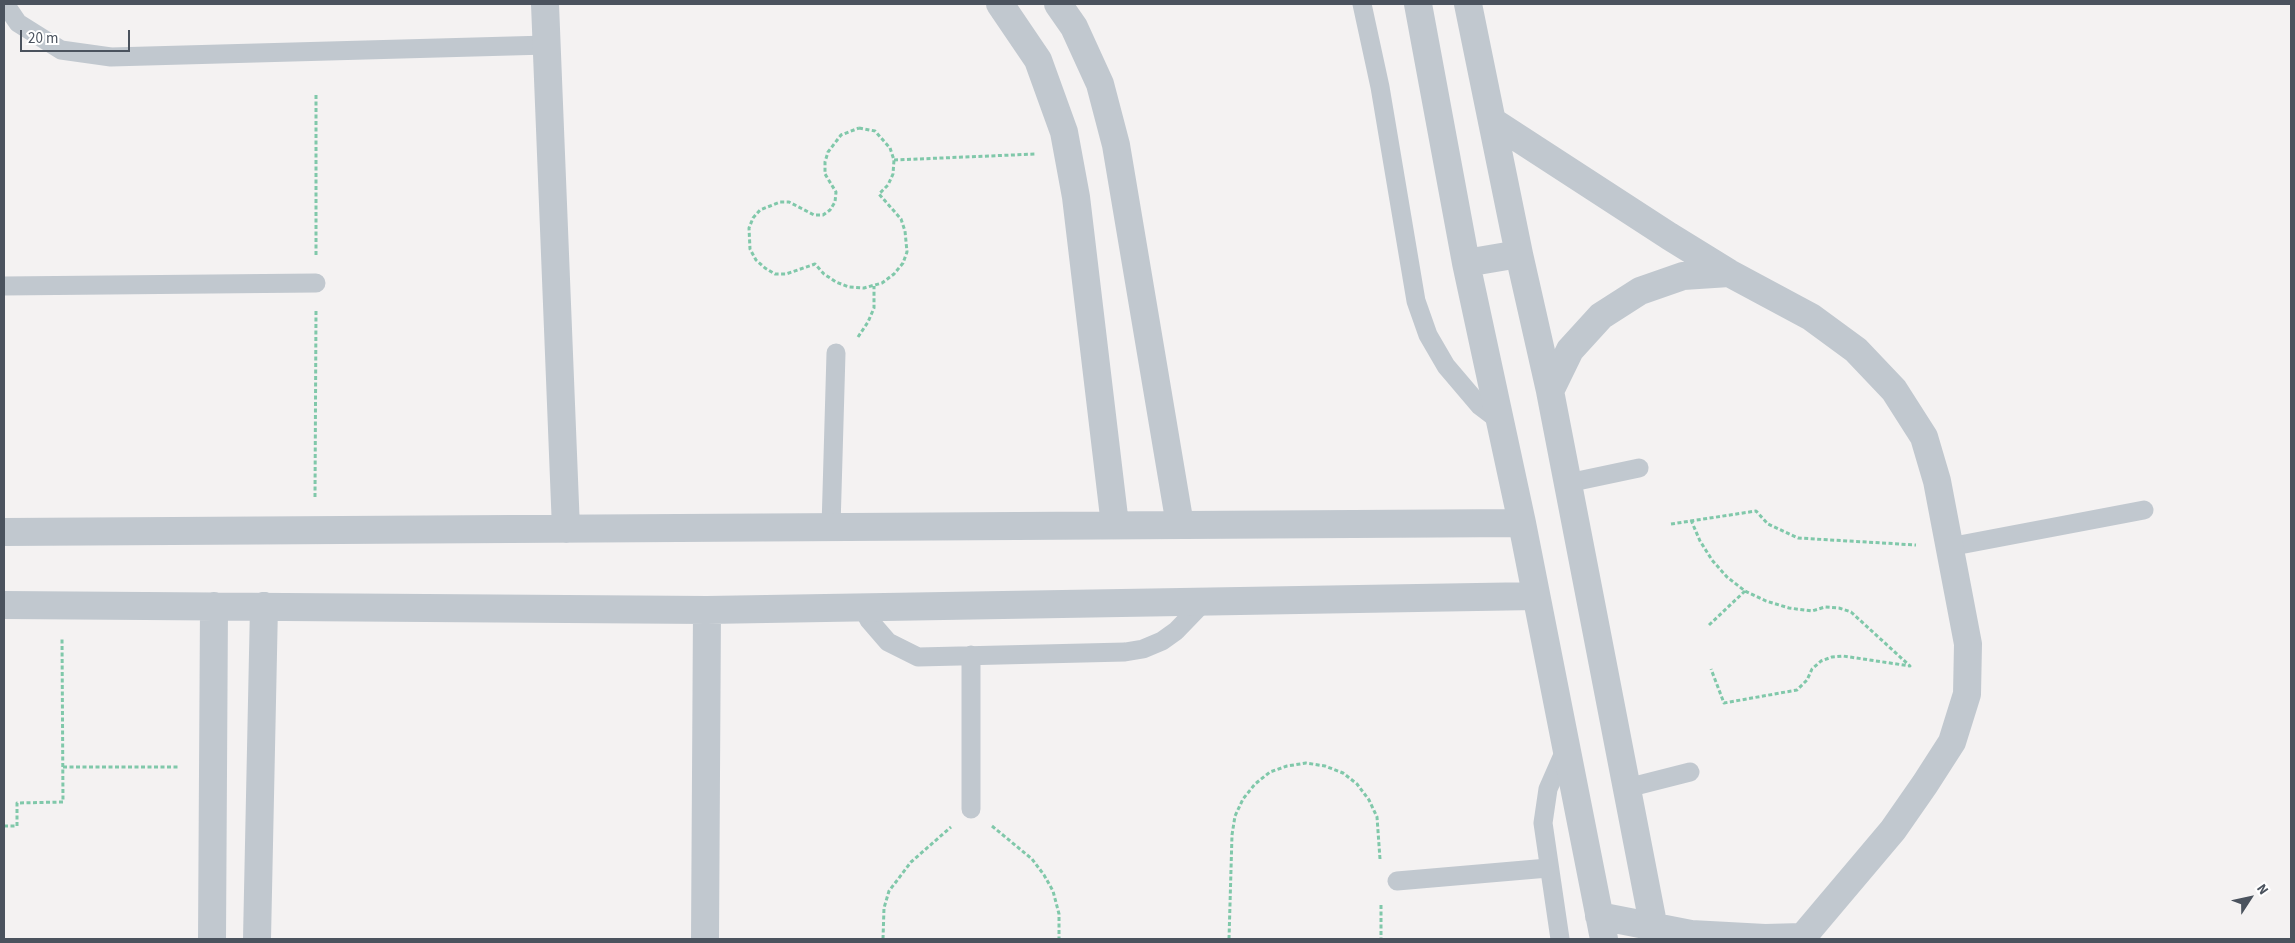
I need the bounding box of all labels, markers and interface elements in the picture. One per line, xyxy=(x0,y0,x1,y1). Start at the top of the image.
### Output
scale bar xyxy=(22,20,132,52)
text: 20 m xyxy=(28,28,58,49)
north arrow xyxy=(2225,873,2275,923)
text: N xyxy=(2251,880,2273,899)

